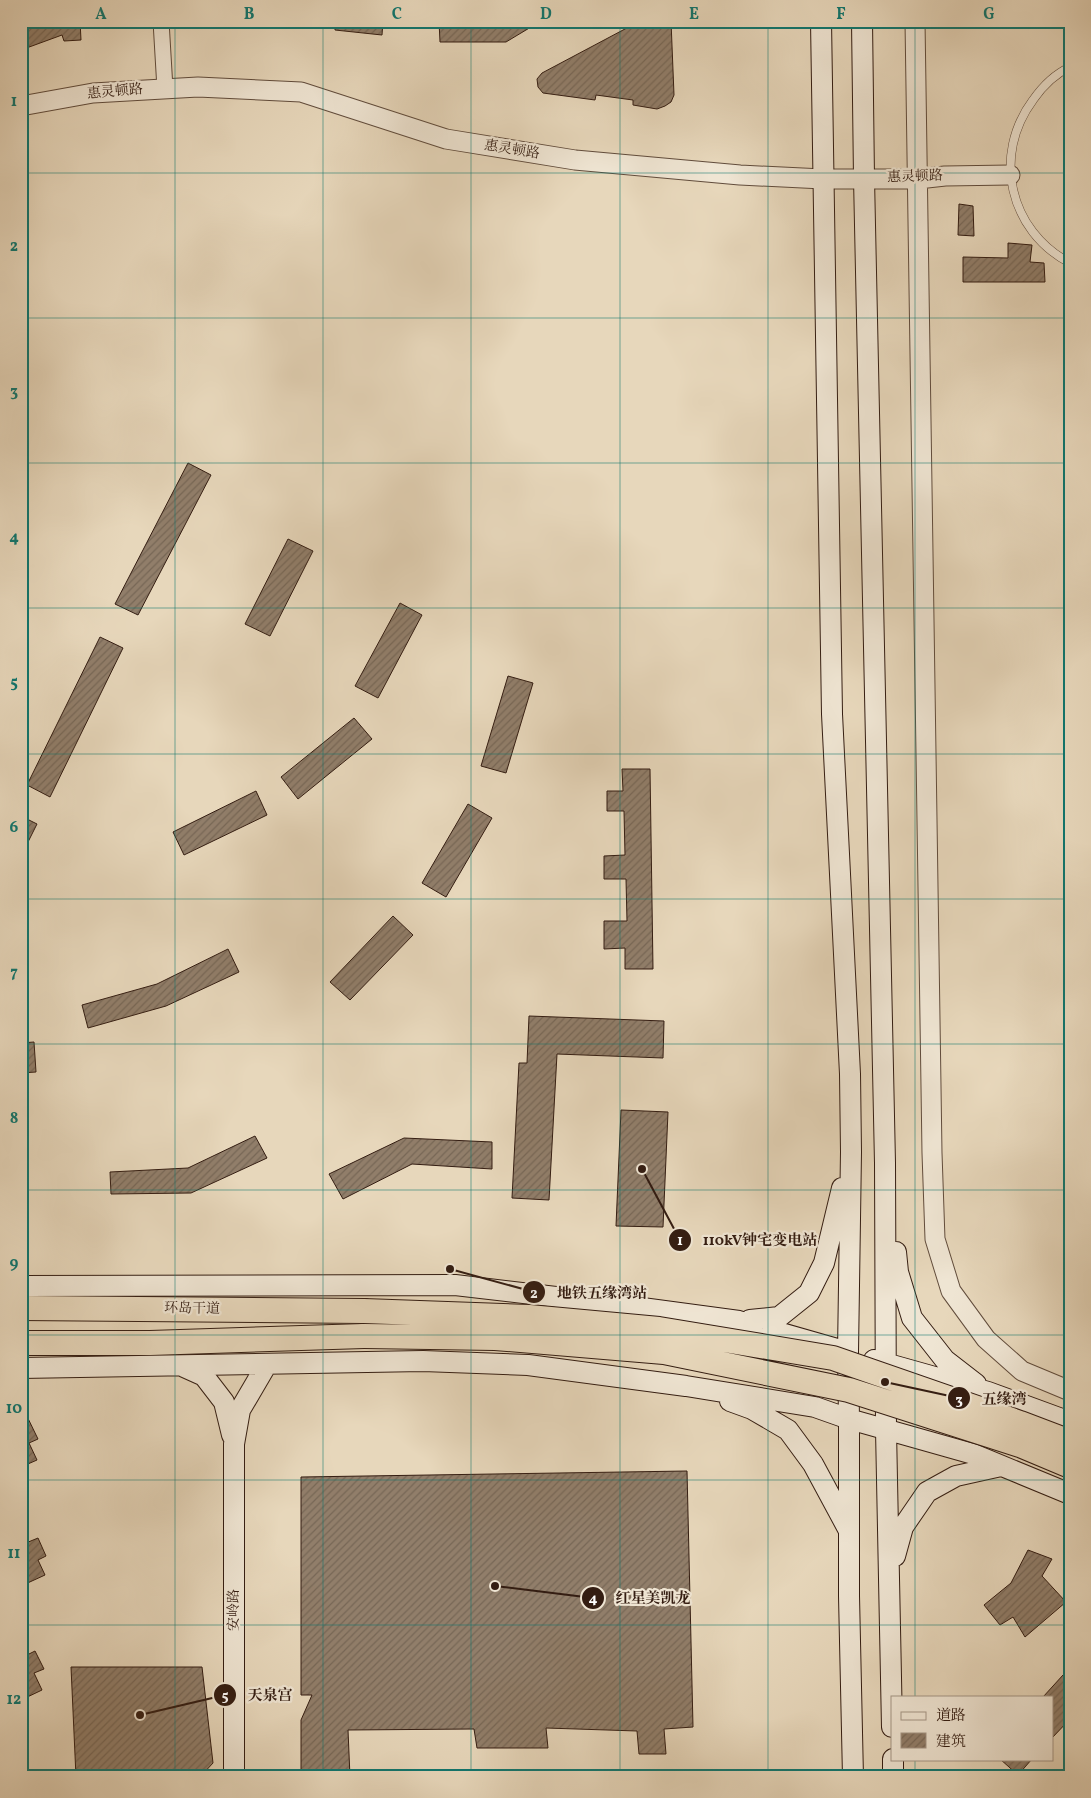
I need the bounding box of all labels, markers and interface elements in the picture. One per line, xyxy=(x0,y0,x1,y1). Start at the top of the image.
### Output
text: A xyxy=(95,4,107,26)
text: B xyxy=(244,4,255,26)
text: C xyxy=(392,4,402,26)
text: D xyxy=(540,4,552,26)
text: E xyxy=(689,4,699,26)
text: F xyxy=(836,4,846,26)
text: G xyxy=(983,4,995,26)
street label: 惠灵顿路 xyxy=(86,80,144,104)
text: 1 xyxy=(11,91,17,113)
street label: 惠灵顿路 xyxy=(483,136,541,164)
street label: 惠灵顿路 xyxy=(887,167,943,187)
text: 2 xyxy=(10,236,18,258)
text: 3 xyxy=(10,381,18,403)
text: 4 xyxy=(9,527,19,549)
text: 5 xyxy=(10,672,18,694)
text: 6 xyxy=(10,817,19,839)
text: 7 xyxy=(10,962,18,984)
text: 8 xyxy=(10,1108,18,1130)
callout: 110kV钟宅变电站 xyxy=(667,1225,827,1255)
text: 1 xyxy=(677,1231,683,1252)
text: 110kV钟宅变电站 xyxy=(703,1231,817,1252)
text: 9 xyxy=(10,1253,19,1275)
callout: 地铁五缘湾站 xyxy=(522,1277,657,1307)
text: 2 xyxy=(530,1284,538,1305)
text: 地铁五缘湾站 xyxy=(557,1284,647,1305)
street label: 环岛干道 xyxy=(164,1299,220,1319)
callout: 五缘湾 xyxy=(946,1383,1036,1413)
text: 3 xyxy=(955,1390,963,1411)
text: 五缘湾 xyxy=(981,1390,1027,1411)
text: 10 xyxy=(6,1398,22,1420)
text: 11 xyxy=(8,1543,20,1565)
callout: 红星美凯龙 xyxy=(580,1583,700,1613)
street label: 安岭路 xyxy=(225,1589,244,1631)
text: 4 xyxy=(588,1589,598,1610)
text: 红星美凯龙 xyxy=(615,1589,691,1610)
callout: 天泉宫 xyxy=(213,1680,303,1710)
text: 5 xyxy=(221,1686,229,1707)
text: 天泉宫 xyxy=(247,1686,293,1707)
text: 12 xyxy=(7,1689,21,1711)
legend xyxy=(891,1696,1054,1760)
text: 道路 xyxy=(936,1706,966,1727)
text: 建筑 xyxy=(936,1732,966,1753)

